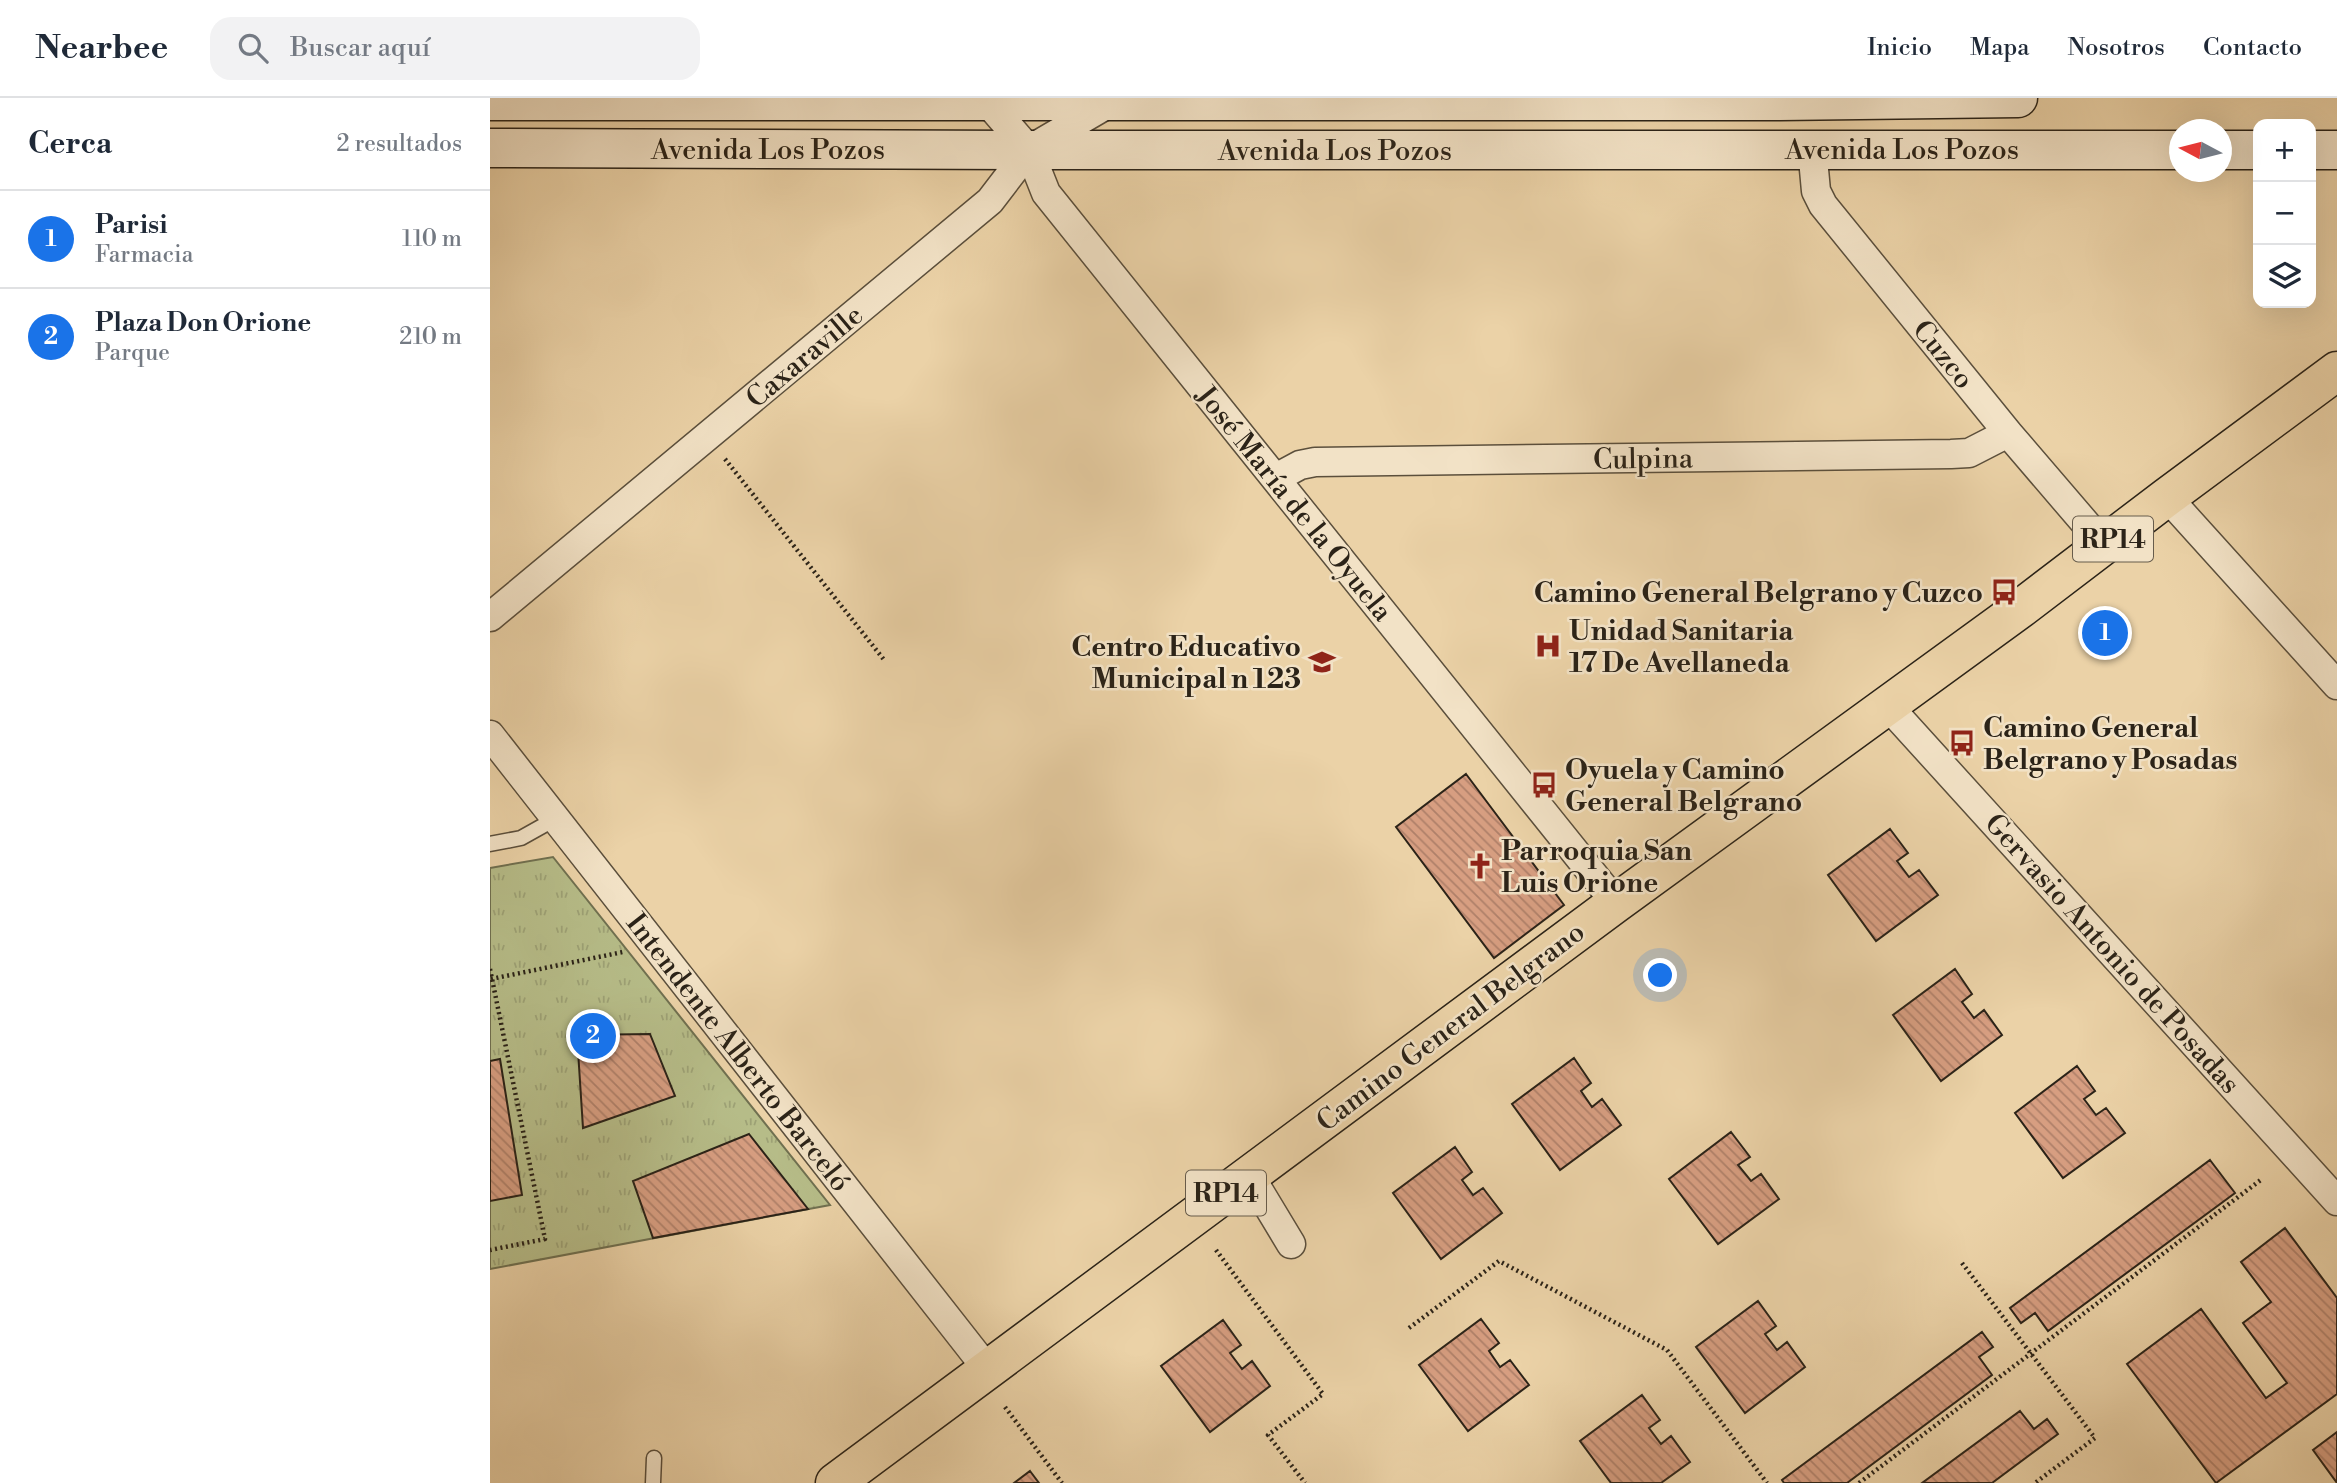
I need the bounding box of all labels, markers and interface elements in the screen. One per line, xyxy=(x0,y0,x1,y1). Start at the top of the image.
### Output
search box xyxy=(210,17,700,80)
text: Nearbee xyxy=(35,28,168,69)
icon: search xyxy=(234,29,272,67)
text: Buscar aquí xyxy=(290,32,430,64)
text: Inicio xyxy=(1867,33,1932,63)
text: Mapa xyxy=(1970,33,2029,63)
text: Nosotros xyxy=(2067,33,2165,63)
text: Contacto xyxy=(2203,33,2302,63)
north arrow xyxy=(2169,119,2232,182)
map controls xyxy=(2253,119,2316,308)
button: + xyxy=(2253,119,2316,182)
text: Cerca xyxy=(28,125,112,163)
text: 2 resultados xyxy=(337,130,462,158)
street label: Avenida Los Pozos xyxy=(650,133,885,168)
street label: Avenida Los Pozos xyxy=(1784,133,2019,168)
street label: Avenida Los Pozos xyxy=(1217,134,1452,169)
button: − xyxy=(2253,182,2316,245)
text: Parisi xyxy=(95,209,167,241)
text: 1 xyxy=(45,225,57,253)
text: 110 m xyxy=(402,225,462,253)
text: Farmacia xyxy=(95,241,193,269)
button: layers xyxy=(2253,245,2316,308)
street label: Caxaraville xyxy=(739,298,871,416)
text: Plaza Don Orione xyxy=(95,307,311,339)
street label: Cuzco xyxy=(1905,313,1981,396)
text: 2 xyxy=(44,323,58,351)
text: 210 m xyxy=(399,323,462,351)
text: Parque xyxy=(95,339,170,367)
street label: José María de la Oyuela xyxy=(1187,378,1400,629)
street label: Culpina xyxy=(1593,441,1694,478)
road number: RP14 xyxy=(2073,516,2153,561)
place label: Camino General Belgrano y Cuzco xyxy=(1534,576,1983,611)
bus stop icon: Camino General Belgrano y Cuzco xyxy=(1989,577,2019,607)
pin: 1 xyxy=(2082,607,2128,659)
place label: Unidad Sanitaria 17 De Avellaneda xyxy=(1569,614,1794,681)
place label: Centro Educativo Municipal n 123 xyxy=(1071,630,1301,697)
hospital icon: Unidad Sanitaria 17 De Avellaneda xyxy=(1533,631,1563,661)
school or university icon: Centro Educativo Municipal n 123 xyxy=(1307,647,1337,677)
place label: Camino General Belgrano y Posadas xyxy=(1983,711,2238,778)
bus stop icon: Camino General Belgrano y Posadas xyxy=(1947,728,1977,758)
place label: Oyuela y Camino General Belgrano xyxy=(1565,753,1802,820)
bus stop icon: Oyuela y Camino General Belgrano xyxy=(1529,770,1559,800)
street label: Gervasio Antonio de Posadas xyxy=(1977,807,2247,1101)
place label: Parroquia San Luis Orione xyxy=(1501,834,1692,901)
church icon: Parroquia San Luis Orione xyxy=(1465,851,1495,881)
street label: Intendente Alberto Barceló xyxy=(618,907,857,1199)
street label: Camino General Belgrano xyxy=(1310,915,1592,1140)
your location xyxy=(1643,958,1677,992)
pin: 2 xyxy=(570,1010,616,1062)
road number: RP14 xyxy=(1186,1170,1266,1216)

